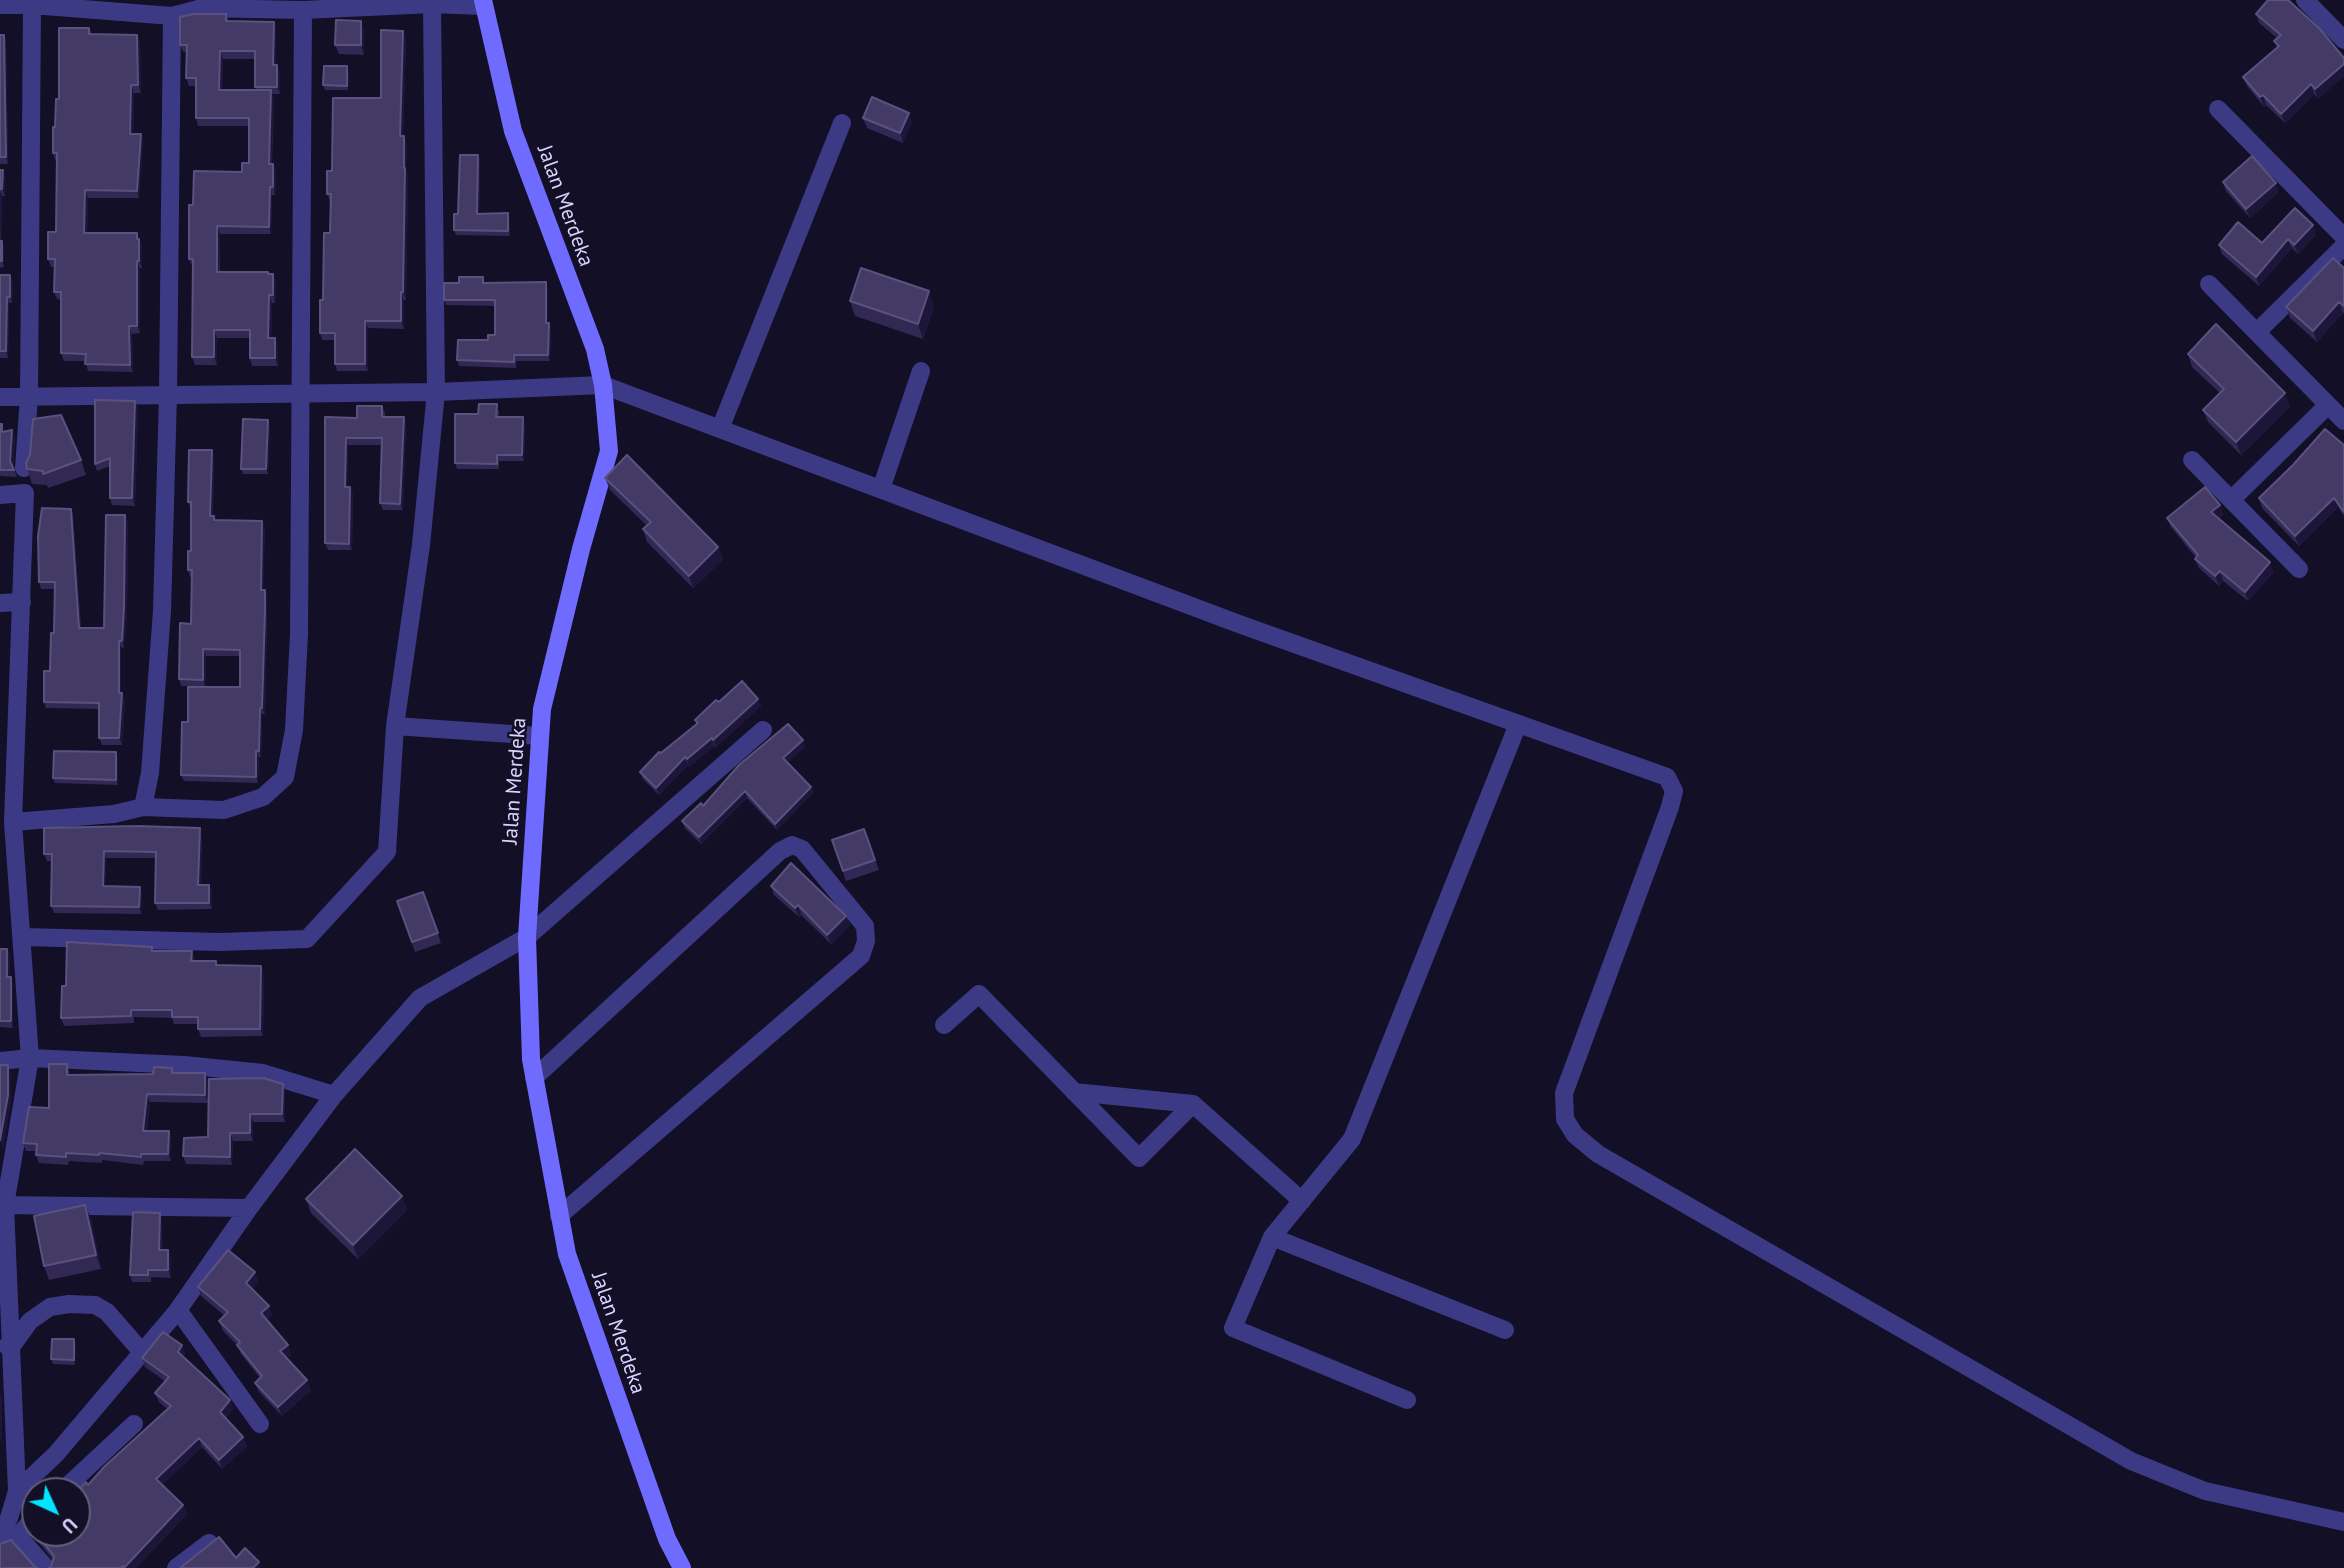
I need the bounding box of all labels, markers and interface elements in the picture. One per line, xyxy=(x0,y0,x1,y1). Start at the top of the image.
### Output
street label: Jalan Merdeka xyxy=(531,142,599,270)
street label: Jalan Merdeka xyxy=(498,717,532,845)
street label: Jalan Merdeka xyxy=(585,1269,651,1397)
north arrow xyxy=(21,1477,91,1547)
text: U xyxy=(57,1513,82,1538)

